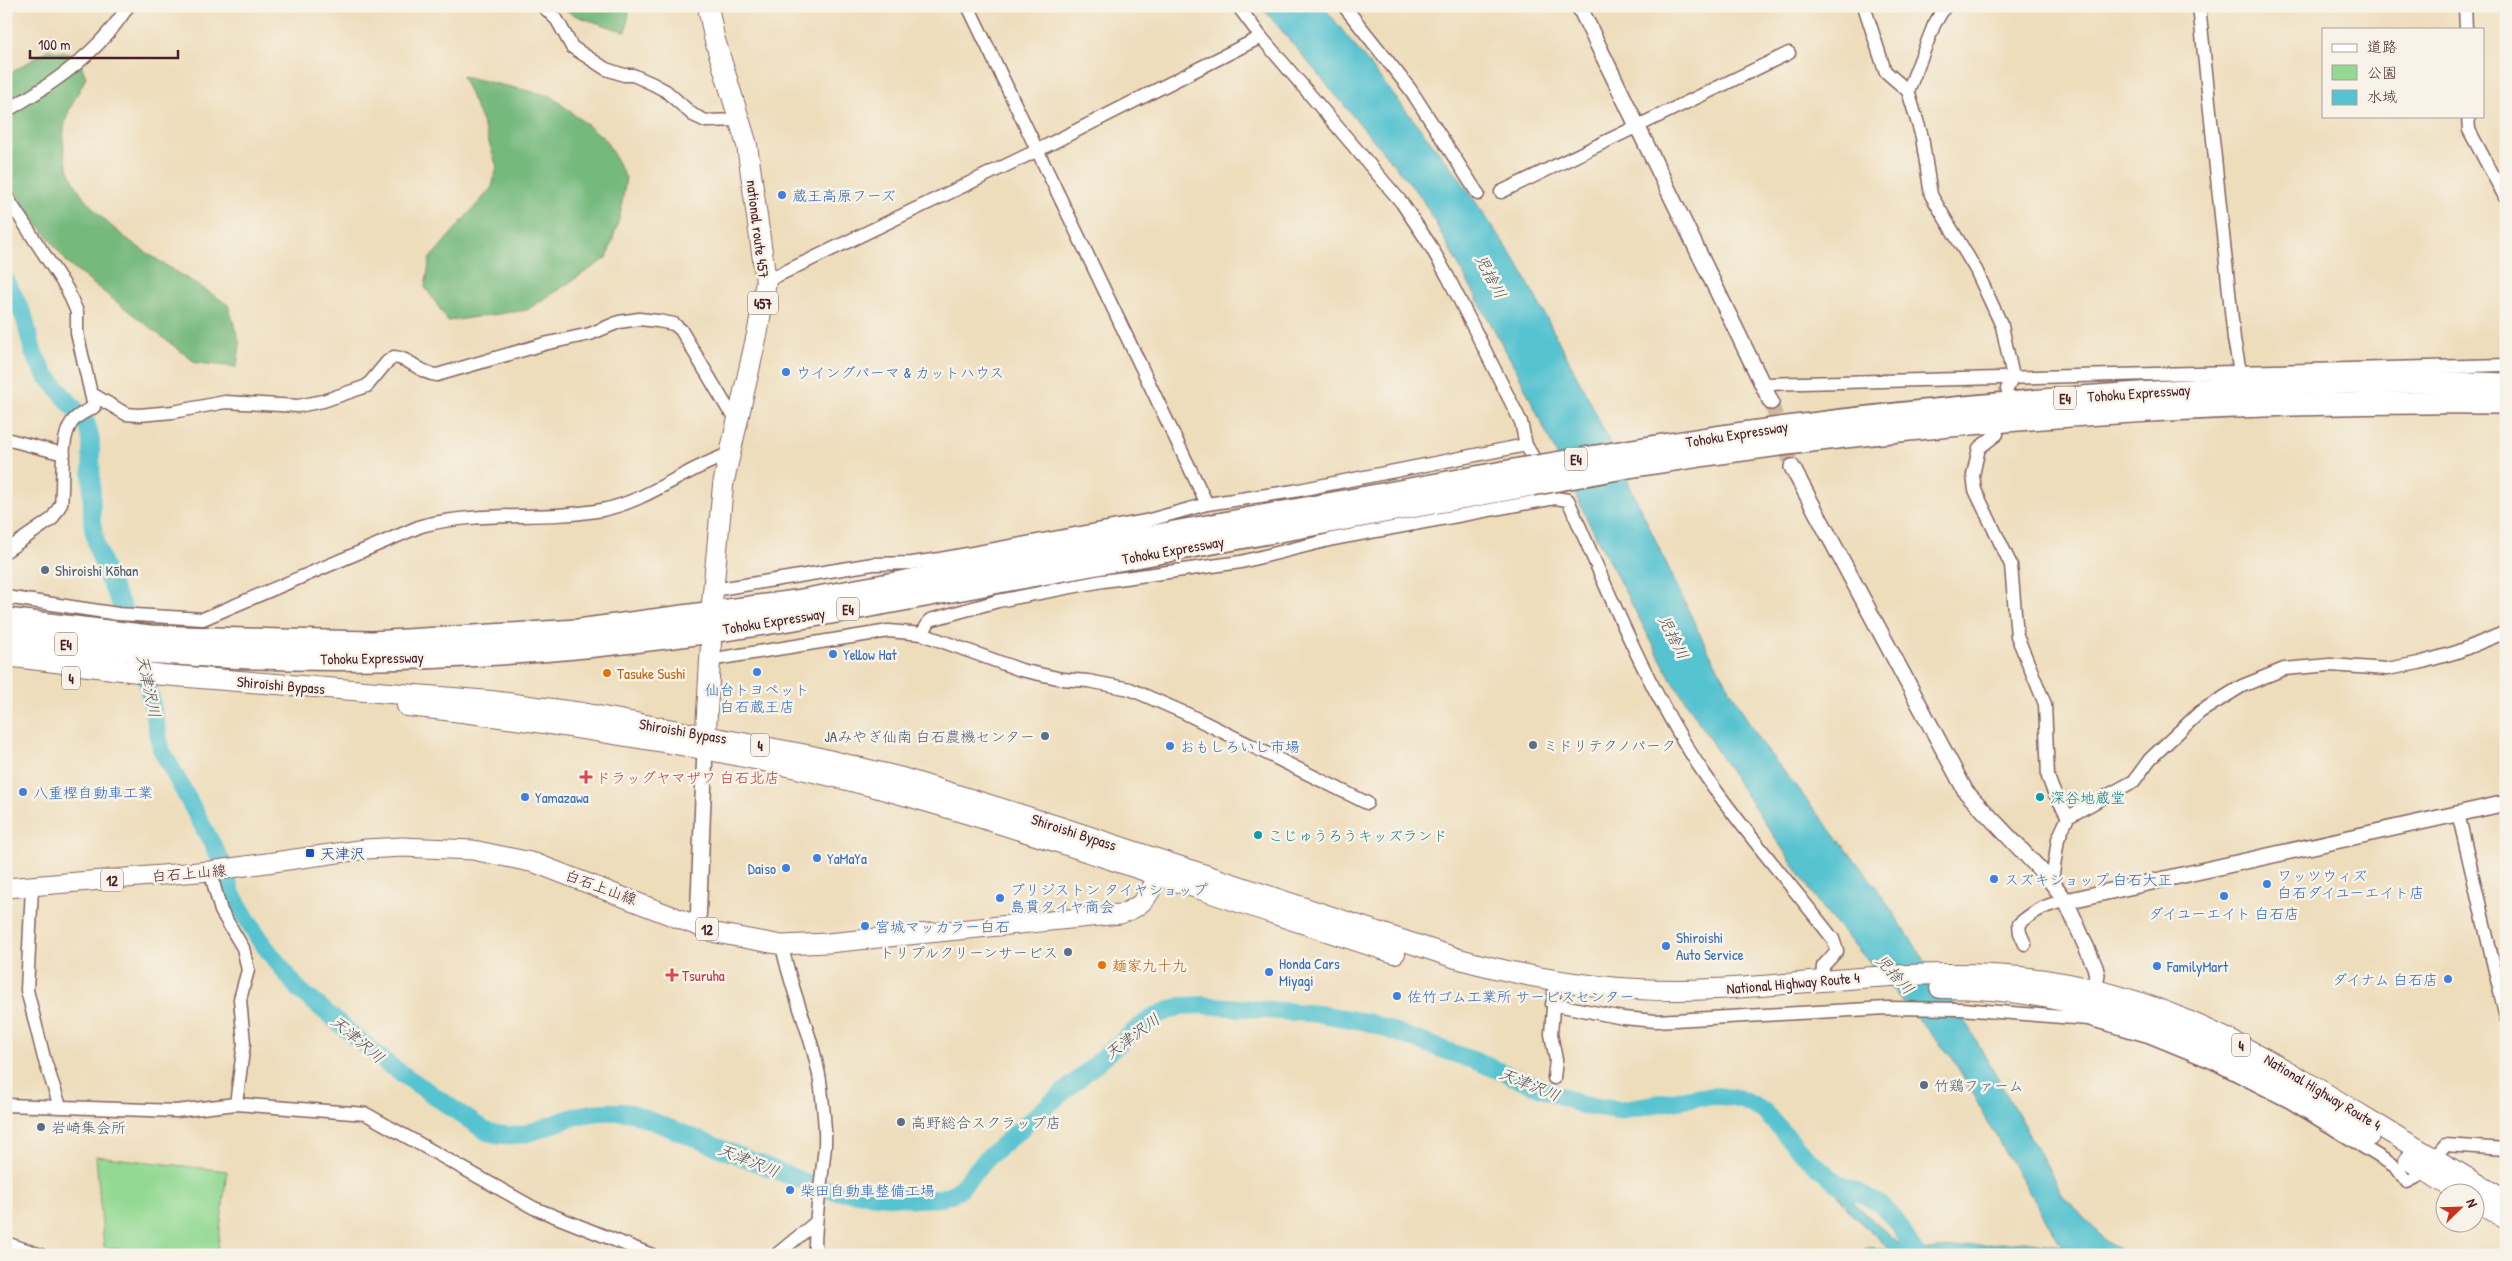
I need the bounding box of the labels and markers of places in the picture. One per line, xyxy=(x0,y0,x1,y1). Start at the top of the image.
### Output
place label: 蔵王高原フーズ xyxy=(792,185,896,206)
marker: 蔵王高原フーズ xyxy=(776,189,788,201)
place label: ウイングパーマ & カットハウス xyxy=(796,362,1004,383)
marker: ウイングパーマ & カットハウス xyxy=(780,366,792,378)
place label: Shiroishi Kōhan xyxy=(55,560,139,581)
marker: Shiroishi Kōhan xyxy=(39,564,51,576)
place label: Yellow Hat xyxy=(843,644,897,665)
marker: Yellow Hat xyxy=(827,648,839,660)
place label: Tasuke Sushi xyxy=(617,663,686,684)
marker: 仙台トヨペット 白石蔵王店 xyxy=(751,666,763,678)
marker: Tasuke Sushi xyxy=(601,667,613,679)
place label: 仙台トヨペット 白石蔵王店 xyxy=(704,679,810,717)
place label: JAみやぎ仙南 白石農機センター xyxy=(824,726,1035,747)
marker: JAみやぎ仙南 白石農機センター xyxy=(1039,730,1051,742)
place label: ミドリテクノパーク xyxy=(1543,735,1676,756)
place label: おもしろいし市場 xyxy=(1180,736,1300,757)
marker: ミドリテクノパーク xyxy=(1527,739,1539,751)
marker: おもしろいし市場 xyxy=(1164,740,1176,752)
place label: ドラッグヤマザワ 白石北店 xyxy=(596,767,779,788)
marker: ドラッグヤマザワ 白石北店 xyxy=(580,771,592,783)
place label: 八重樫自動車工業 xyxy=(33,782,153,803)
marker: 八重樫自動車工業 xyxy=(17,786,29,798)
place label: Yamazawa xyxy=(535,787,589,808)
place label: 深谷地蔵堂 xyxy=(2050,787,2125,808)
marker: Yamazawa xyxy=(519,791,531,803)
marker: 深谷地蔵堂 xyxy=(2034,791,2046,803)
place label: こじゅうろうキッズランド xyxy=(1268,825,1448,846)
marker: こじゅうろうキッズランド xyxy=(1252,829,1264,841)
place label: 天津沢 xyxy=(320,843,365,864)
marker: 天津沢 xyxy=(304,847,316,859)
place label: YaMaYa xyxy=(827,848,867,869)
marker: YaMaYa xyxy=(811,852,823,864)
place label: Daiso xyxy=(748,858,776,879)
marker: Daiso xyxy=(780,862,792,874)
place label: ワッツウィズ 白石ダイユーエイト店 xyxy=(2277,865,2424,903)
place label: スズキショップ 白石大正 xyxy=(2004,869,2172,890)
marker: スズキショップ 白石大正 xyxy=(1988,873,2000,885)
marker: ワッツウィズ 白石ダイユーエイト店 xyxy=(2261,878,2273,890)
place label: ブリジストン タイヤショップ 島貫タイヤ商会 xyxy=(1010,879,1208,917)
marker: ダイユーエイト 白石店 xyxy=(2218,890,2230,902)
marker: ブリジストン タイヤショップ 島貫タイヤ商会 xyxy=(994,892,1006,904)
place label: ダイユーエイト 白石店 xyxy=(2149,903,2299,924)
place label: 宮城マッカラー白石 xyxy=(875,916,1010,937)
marker: 宮城マッカラー白石 xyxy=(859,920,871,932)
place label: Shiroishi Auto Service xyxy=(1676,927,1744,965)
marker: Shiroishi Auto Service xyxy=(1660,940,1672,952)
place label: トリプルクリーンサービス xyxy=(880,942,1058,963)
marker: トリプルクリーンサービス xyxy=(1062,946,1074,958)
place label: Honda Cars Miyagi xyxy=(1279,953,1340,991)
place label: 麺家九十九 xyxy=(1112,955,1187,976)
place label: FamilyMart xyxy=(2166,956,2229,977)
marker: 麺家九十九 xyxy=(1096,959,1108,971)
marker: FamilyMart xyxy=(2151,960,2163,972)
place label: Tsuruha xyxy=(682,965,725,986)
marker: Honda Cars Miyagi xyxy=(1263,966,1275,978)
marker: Tsuruha xyxy=(666,969,678,981)
place label: ダイナム 白石店 xyxy=(2332,969,2438,990)
marker: ダイナム 白石店 xyxy=(2442,973,2454,985)
place label: 佐竹ゴム工業所 サービスセンター xyxy=(1407,986,1635,1007)
marker: 佐竹ゴム工業所 サービスセンター xyxy=(1391,990,1403,1002)
place label: 竹鶏ファーム xyxy=(1934,1075,2023,1096)
marker: 竹鶏ファーム xyxy=(1918,1079,1930,1091)
place label: 高野総合スクラップ店 xyxy=(911,1112,1061,1133)
marker: 高野総合スクラップ店 xyxy=(895,1116,907,1128)
place label: 岩崎集会所 xyxy=(51,1117,126,1138)
marker: 岩崎集会所 xyxy=(35,1121,47,1133)
place label: 柴田自動車整備工場 xyxy=(800,1180,935,1201)
marker: 柴田自動車整備工場 xyxy=(784,1184,796,1196)

